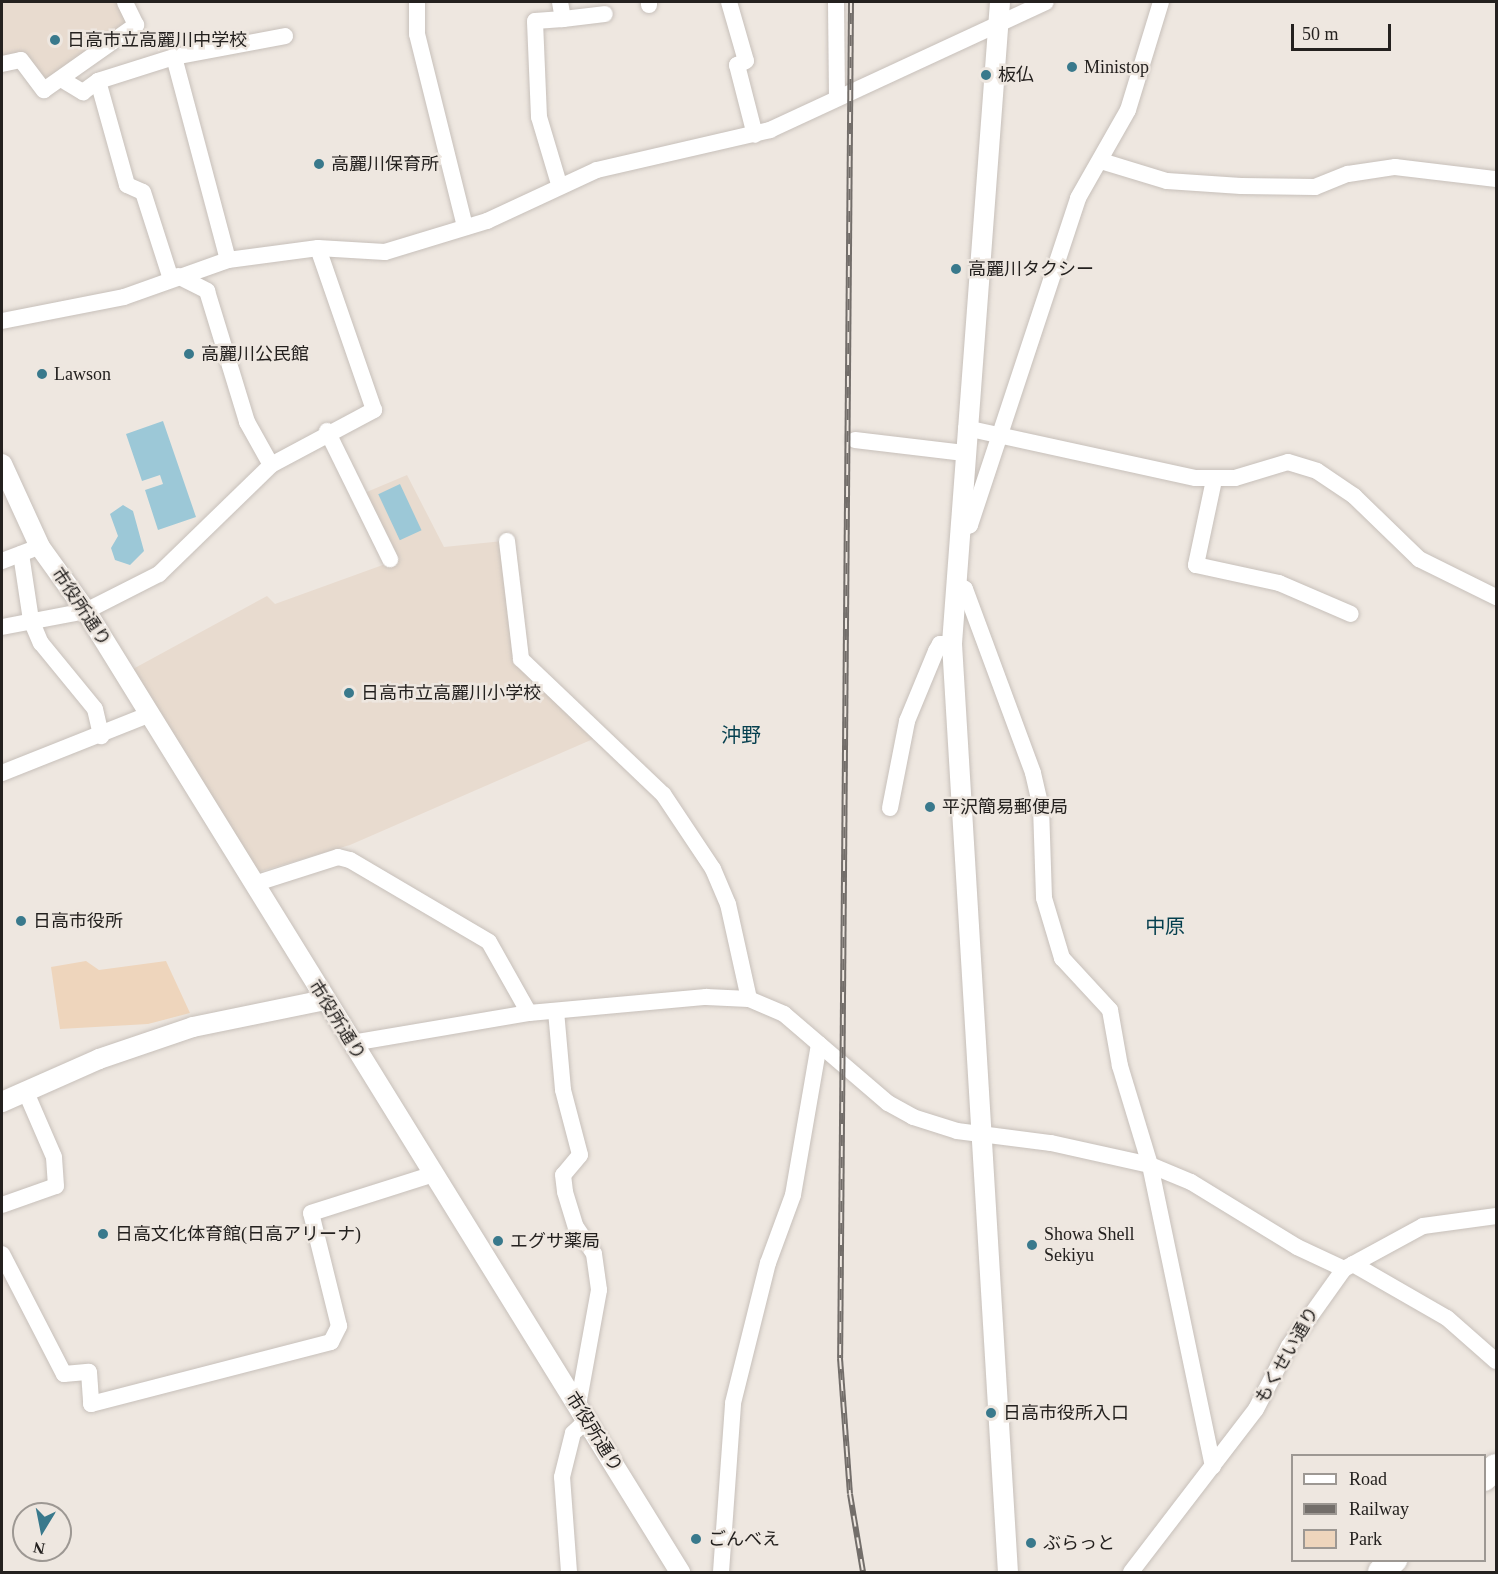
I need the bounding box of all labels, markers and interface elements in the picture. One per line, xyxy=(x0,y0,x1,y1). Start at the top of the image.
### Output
scale bar xyxy=(1294,12,1394,50)
text: 50 m xyxy=(1302,24,1339,44)
place label: 日高市立高麗川中学校 xyxy=(67,29,247,51)
marker: 日高市立高麗川中学校 xyxy=(48,33,62,47)
place label: Ministop xyxy=(1084,56,1149,78)
marker: Ministop xyxy=(1065,60,1079,74)
place label: 板仏 xyxy=(998,64,1034,86)
marker: 板仏 xyxy=(979,68,993,82)
place label: 高麗川保育所 xyxy=(331,153,439,175)
marker: 高麗川保育所 xyxy=(312,157,326,171)
place label: 高麗川タクシー xyxy=(968,258,1094,280)
marker: 高麗川タクシー xyxy=(949,262,963,276)
place label: 高麗川公民館 xyxy=(201,343,309,365)
marker: 高麗川公民館 xyxy=(182,347,196,361)
place label: Lawson xyxy=(54,363,111,385)
marker: Lawson xyxy=(35,367,49,381)
street label: 市役所通り xyxy=(47,564,115,650)
place label: 日高市立高麗川小学校 xyxy=(361,682,541,704)
marker: 日高市立高麗川小学校 xyxy=(342,686,356,700)
district label: 沖野 xyxy=(721,723,761,747)
place label: 平沢簡易郵便局 xyxy=(942,796,1068,818)
marker: 平沢簡易郵便局 xyxy=(923,800,937,814)
place label: 日高市役所 xyxy=(33,910,123,932)
marker: 日高市役所 xyxy=(14,914,28,928)
district label: 中原 xyxy=(1145,914,1185,938)
street label: 市役所通り xyxy=(304,976,370,1064)
place label: 日高文化体育館(日高アリーナ) xyxy=(115,1223,361,1245)
place label: Showa Shell Sekiyu xyxy=(1044,1224,1135,1266)
marker: 日高文化体育館(日高アリーナ) xyxy=(96,1227,110,1241)
place label: エグサ薬局 xyxy=(510,1230,600,1252)
marker: エグサ薬局 xyxy=(491,1234,505,1248)
marker: Showa Shell Sekiyu xyxy=(1025,1238,1039,1252)
street label: もくせい通り xyxy=(1251,1303,1323,1407)
street label: 市役所通り xyxy=(561,1388,627,1476)
place label: 日高市役所入口 xyxy=(1003,1402,1129,1424)
marker: 日高市役所入口 xyxy=(984,1406,998,1420)
legend xyxy=(1291,1454,1486,1562)
text: Road xyxy=(1349,1469,1387,1489)
text: Railway xyxy=(1349,1499,1409,1519)
north arrow xyxy=(12,1502,72,1562)
place label: ごんべえ xyxy=(708,1528,780,1550)
text: Park xyxy=(1349,1529,1382,1549)
marker: ごんべえ xyxy=(689,1532,703,1546)
place label: ぶらっと xyxy=(1043,1532,1115,1554)
marker: ぶらっと xyxy=(1024,1536,1038,1550)
text: N xyxy=(32,1539,46,1558)

